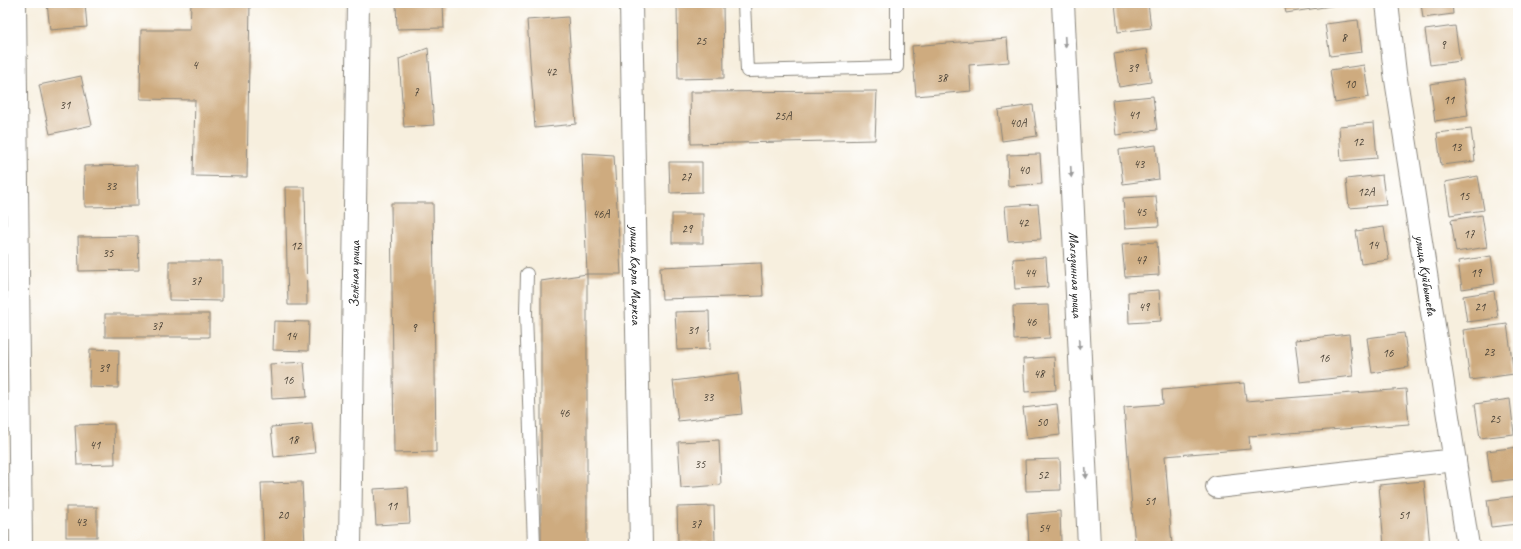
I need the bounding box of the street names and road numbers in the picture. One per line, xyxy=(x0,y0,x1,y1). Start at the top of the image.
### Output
street label: улица Карла Маркса xyxy=(626,224,645,326)
street label: Магазинная улица xyxy=(1065,231,1086,319)
street label: улица Куйбышева xyxy=(1411,233,1441,318)
street label: Зелёная улица xyxy=(346,239,364,307)

